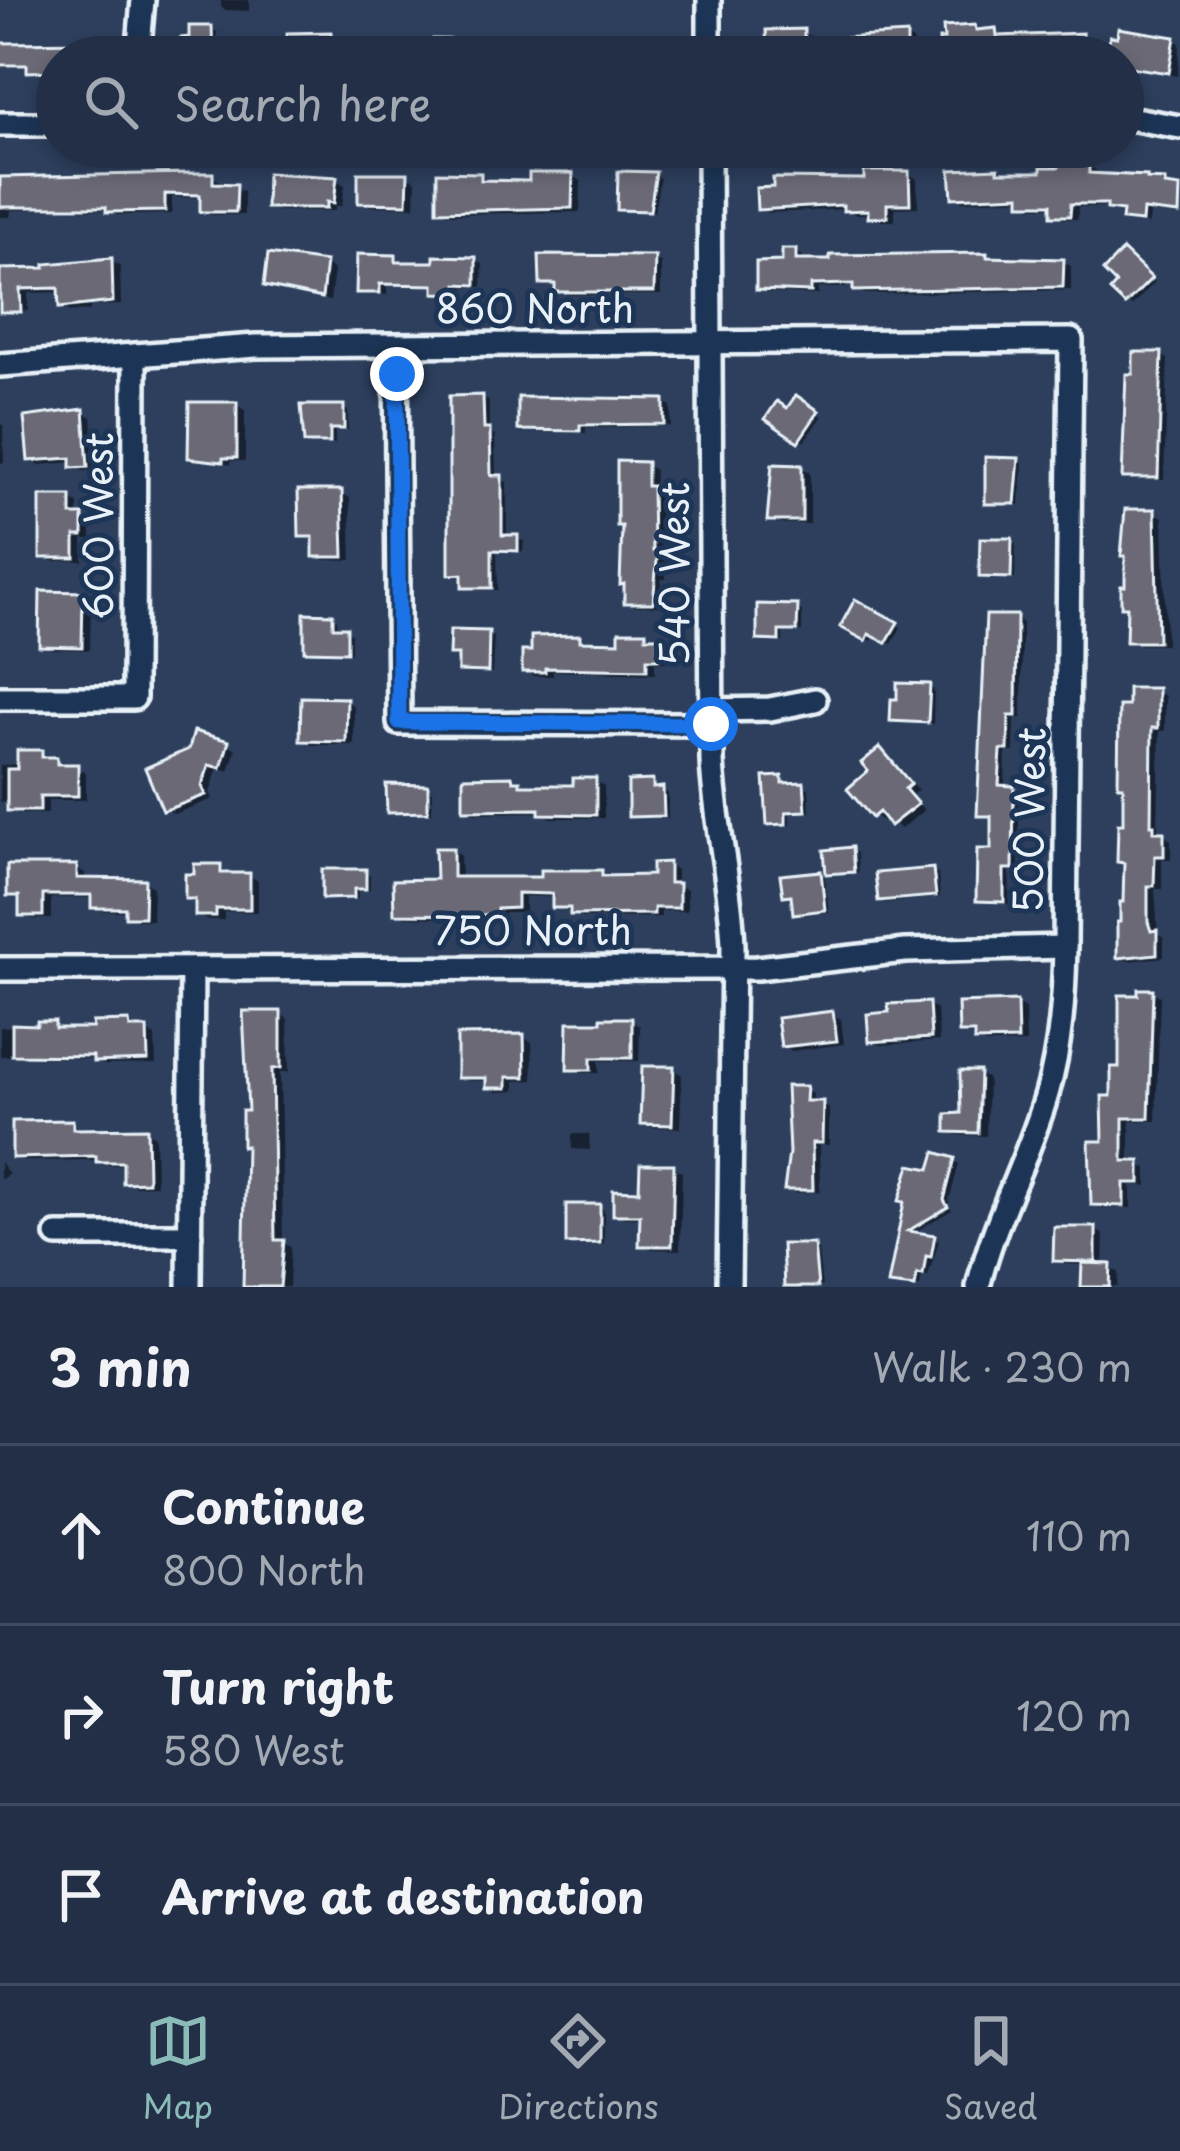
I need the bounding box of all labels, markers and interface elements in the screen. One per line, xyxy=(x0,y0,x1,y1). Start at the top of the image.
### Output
search box xyxy=(36,36,1144,168)
text: Search here xyxy=(174,68,431,136)
icon: search xyxy=(78,69,144,135)
street label: 860 North xyxy=(436,277,634,336)
route end xyxy=(370,347,424,401)
street label: 600 West xyxy=(67,432,126,620)
street label: 540 West xyxy=(643,482,702,666)
route start xyxy=(684,697,738,751)
street label: 500 West xyxy=(996,727,1059,913)
street label: 750 North xyxy=(434,899,632,958)
text: 3 min xyxy=(48,1327,192,1404)
text: Walk · 230 m xyxy=(872,1336,1132,1395)
text: Continue xyxy=(162,1471,365,1539)
icon: ahead xyxy=(48,1502,114,1568)
text: 110 m xyxy=(1026,1505,1132,1564)
text: 800 North xyxy=(162,1539,366,1598)
text: Turn right xyxy=(162,1651,394,1719)
icon: right xyxy=(48,1682,114,1748)
text: 120 m xyxy=(1016,1685,1132,1744)
text: 580 West xyxy=(162,1719,345,1778)
text: Arrive at destination xyxy=(162,1861,645,1929)
icon: arrive xyxy=(48,1862,114,1928)
tab: Map xyxy=(143,2008,213,2130)
tab: Directions xyxy=(498,2008,659,2130)
tab: Saved xyxy=(944,2008,1037,2130)

